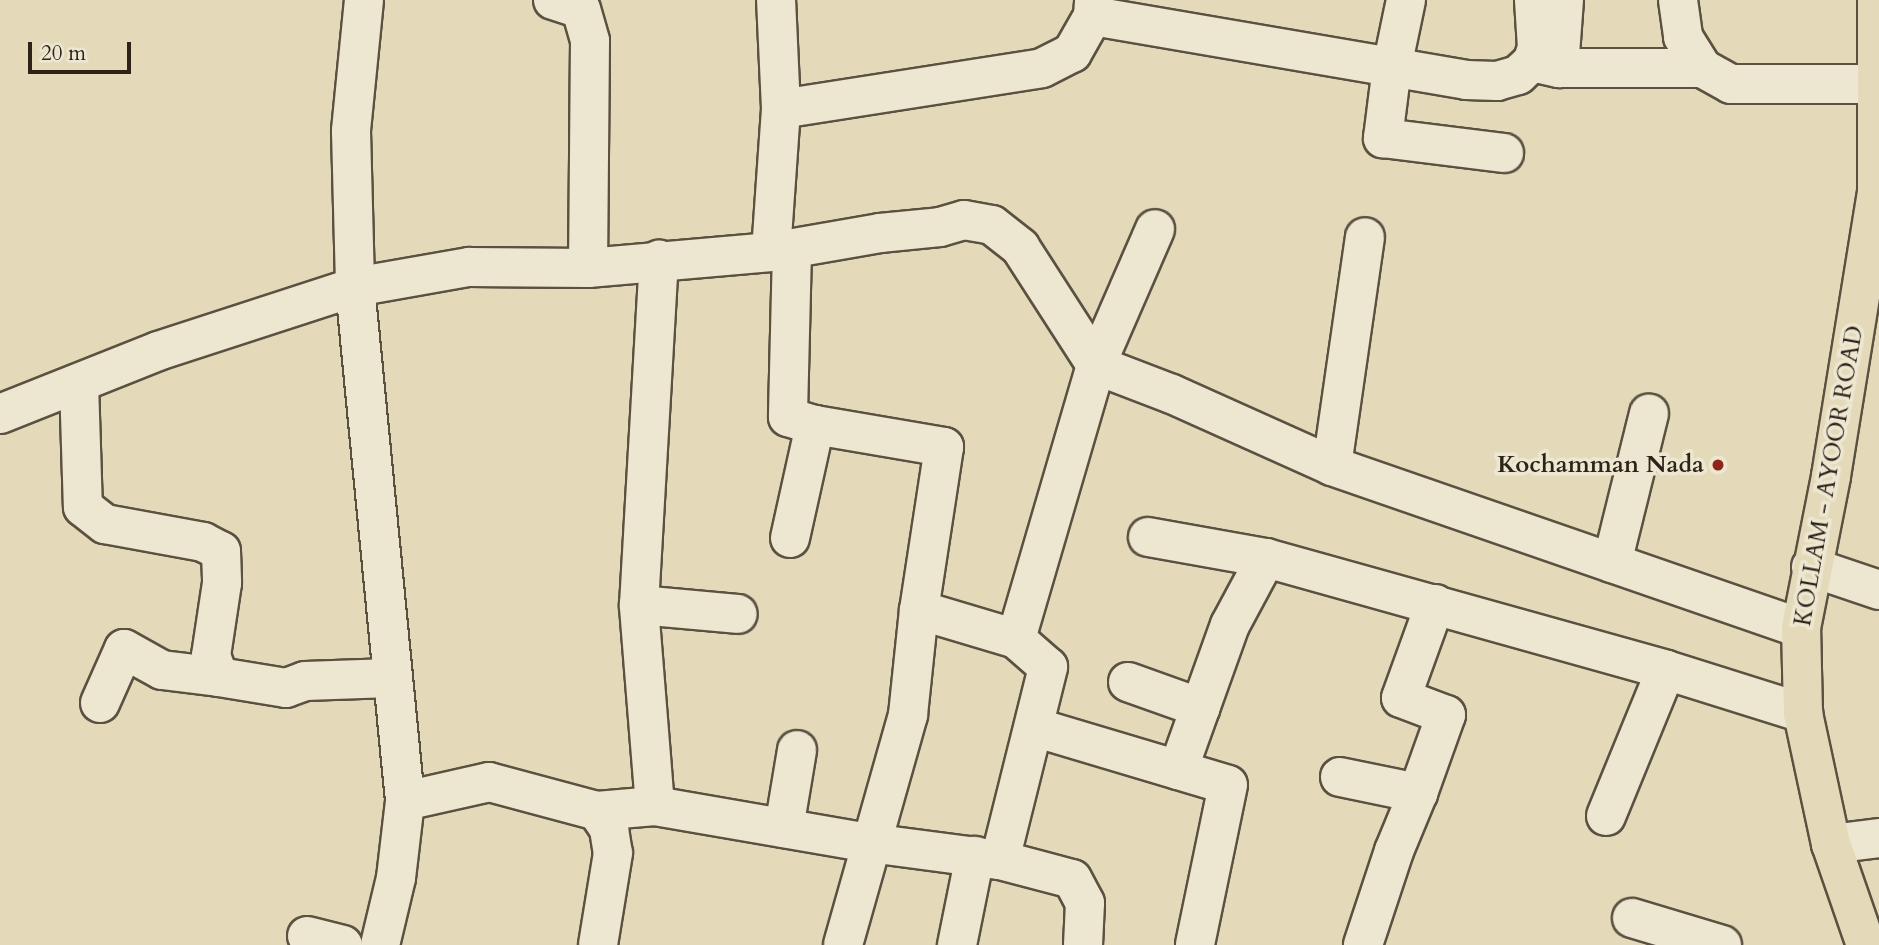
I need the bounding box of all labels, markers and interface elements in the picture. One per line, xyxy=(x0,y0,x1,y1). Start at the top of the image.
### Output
scale bar xyxy=(32,28,135,72)
text: 20 m xyxy=(41,39,86,68)
street label: KOLLAM - AYOOR ROAD xyxy=(1788,324,1870,628)
place label: Kochamman Nada xyxy=(1497,451,1704,479)
marker: Kochamman Nada xyxy=(1710,457,1726,473)

